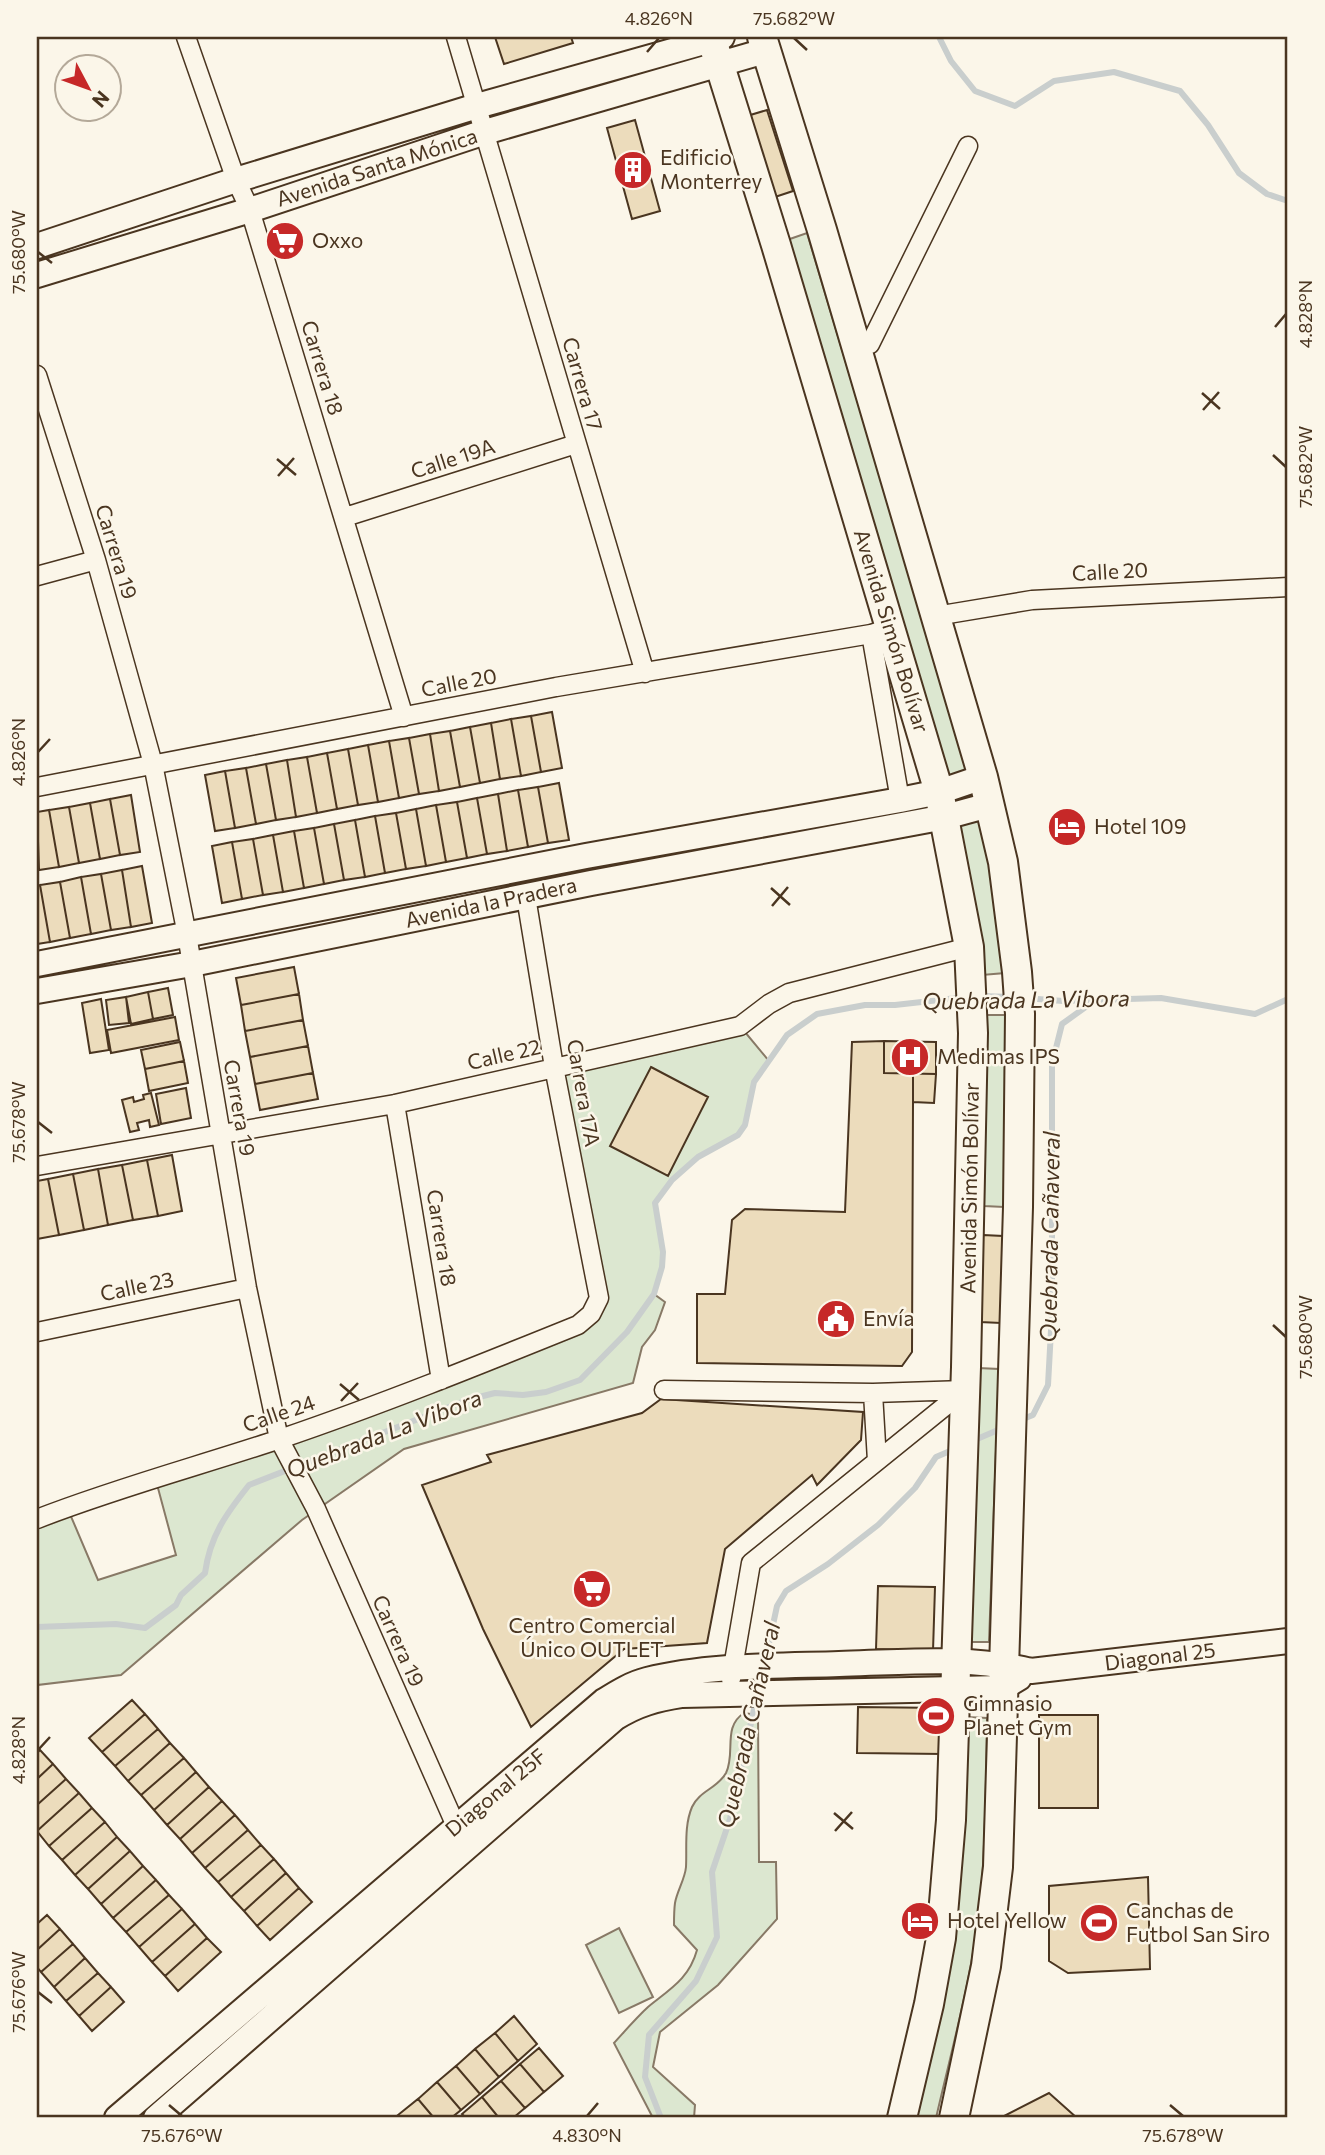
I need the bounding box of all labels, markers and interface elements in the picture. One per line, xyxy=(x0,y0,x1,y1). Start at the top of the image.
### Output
text: 4.826°N xyxy=(625,7,693,29)
text: 75.682°W xyxy=(753,7,835,29)
north arrow xyxy=(52,52,122,122)
text: N xyxy=(88,87,115,112)
street label: Avenida Santa Mónica xyxy=(273,122,480,211)
place label: Edificio Monterrey xyxy=(660,144,762,193)
building icon: Edificio Monterrey xyxy=(612,149,654,191)
text: 75.680°W xyxy=(7,210,29,294)
supermarket icon: Oxxo xyxy=(264,220,306,262)
place label: Oxxo xyxy=(312,227,363,252)
text: 4.828°N xyxy=(1294,280,1316,348)
street label: Carrera 18 xyxy=(297,317,350,418)
street label: Carrera 17 xyxy=(558,334,609,433)
text: 75.682°W xyxy=(1294,426,1316,508)
street label: Calle 19A xyxy=(407,432,498,483)
street label: Carrera 19 xyxy=(91,501,144,602)
street label: Avenida Simón Bolívar xyxy=(850,526,935,735)
street label: Calle 20 xyxy=(1071,556,1149,585)
street label: Calle 20 xyxy=(419,662,499,701)
text: 4.826°N xyxy=(7,718,29,786)
hotel icon: Hotel 109 xyxy=(1046,806,1088,848)
place label: Hotel 109 xyxy=(1094,813,1186,838)
street label: Avenida la Pradera xyxy=(403,871,579,932)
water label: Quebrada La Vibora xyxy=(922,983,1130,1015)
street label: Calle 22 xyxy=(465,1033,543,1074)
hospital icon: Medimas IPS xyxy=(889,1036,931,1078)
street label: Carrera 17A xyxy=(563,1037,606,1148)
place label: Medimas IPS xyxy=(937,1043,1060,1068)
street label: Carrera 19 xyxy=(220,1057,261,1158)
text: 75.678°W xyxy=(7,1081,29,1163)
street label: Avenida Simón Bolívar xyxy=(954,1082,983,1294)
water label: Quebrada Cañaveral xyxy=(1033,1130,1065,1343)
street label: Carrera 18 xyxy=(422,1188,462,1288)
street label: Calle 23 xyxy=(98,1266,176,1306)
text: 75.680°W xyxy=(1294,1295,1316,1379)
public building icon: Envía xyxy=(815,1298,857,1340)
place label: Envía xyxy=(863,1305,914,1330)
water label: Quebrada La Vibora xyxy=(282,1383,486,1483)
street label: Calle 24 xyxy=(239,1388,318,1437)
supermarket icon: Centro Comercial Único OUTLET xyxy=(571,1568,613,1610)
street label: Carrera 19 xyxy=(368,1591,431,1690)
place label: Centro Comercial Único OUTLET xyxy=(508,1612,676,1661)
water label: Quebrada Cañaveral xyxy=(711,1618,786,1831)
street label: Diagonal 25 xyxy=(1103,1636,1217,1675)
place label: Gimnasio Planet Gym xyxy=(963,1690,1072,1739)
sports icon: Gimnasio Planet Gym xyxy=(915,1695,957,1737)
text: 4.828°N xyxy=(7,1716,29,1784)
street label: Diagonal 25F xyxy=(440,1743,550,1841)
place label: Canchas de Futbol San Siro xyxy=(1126,1897,1270,1946)
hotel icon: Hotel Yellow xyxy=(899,1900,941,1942)
sports icon: Canchas de Futbol San Siro xyxy=(1078,1902,1120,1944)
place label: Hotel Yellow xyxy=(947,1907,1067,1932)
text: 75.676°W xyxy=(7,1951,29,2033)
text: 75.676°W xyxy=(141,2124,223,2146)
text: 4.830°N xyxy=(552,2124,622,2146)
text: 75.678°W xyxy=(1142,2124,1224,2146)

